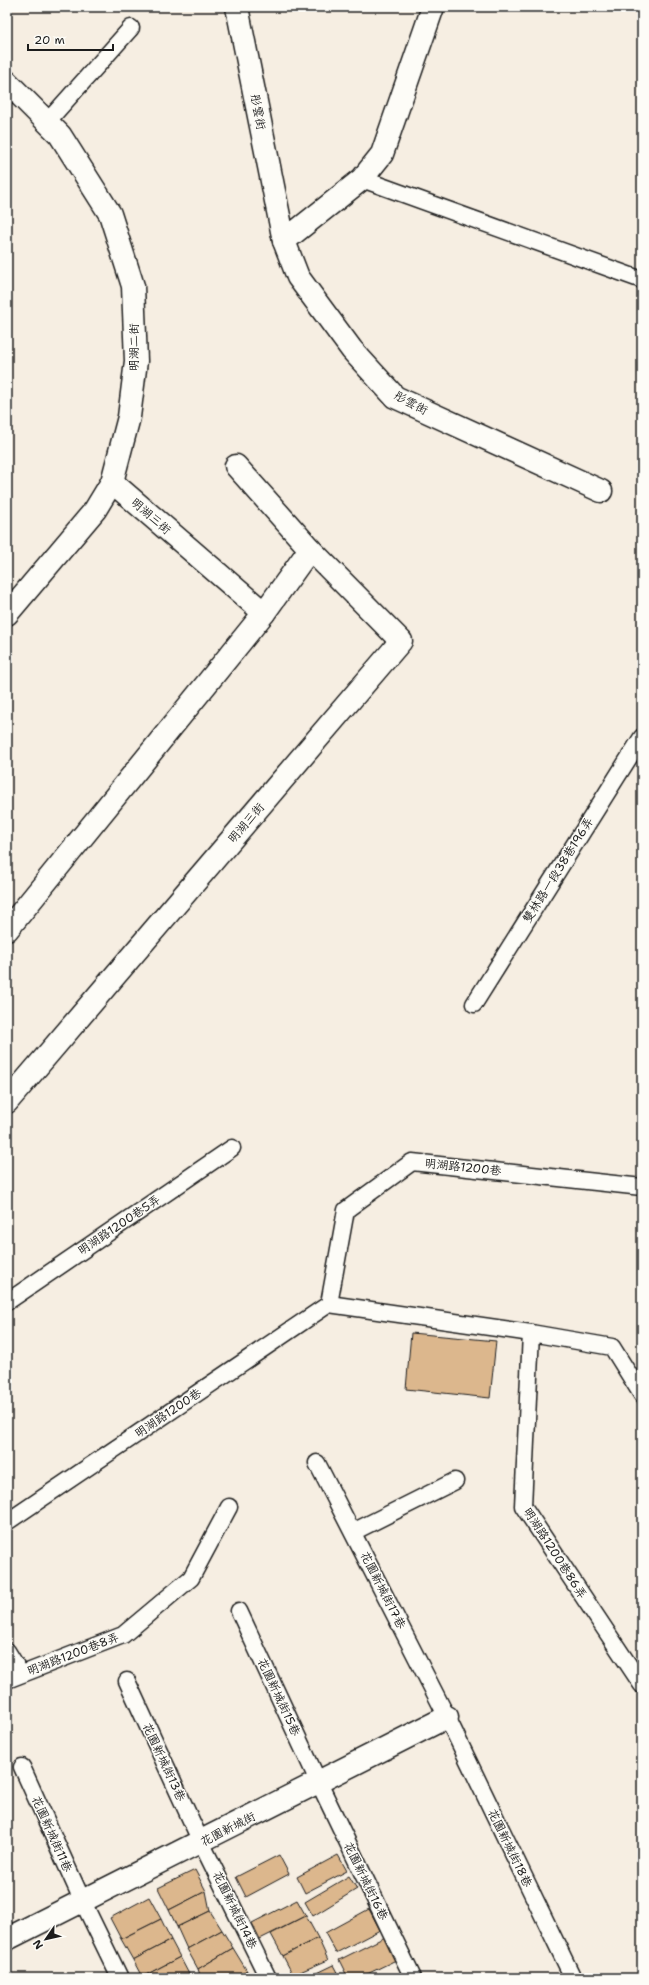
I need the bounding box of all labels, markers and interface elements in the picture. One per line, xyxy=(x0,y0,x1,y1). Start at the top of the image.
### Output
scale bar xyxy=(28,26,113,52)
text: 20 m xyxy=(34,32,65,48)
street label: 彤雲街 xyxy=(247,93,269,131)
street label: 明湖二街 xyxy=(126,323,142,371)
street label: 彤雲街 xyxy=(391,387,431,419)
street label: 明湖三街 xyxy=(128,494,174,538)
street label: 明湖三街 xyxy=(224,800,268,846)
street label: 雙林路一段38巷196弄 xyxy=(519,814,597,926)
street label: 明湖路1200巷 xyxy=(424,1155,502,1179)
street label: 明湖路1200巷5弄 xyxy=(75,1191,163,1259)
street label: 明湖路1200巷 xyxy=(132,1385,204,1441)
street label: 明湖路1200巷86弄 xyxy=(520,1504,590,1602)
street label: 花園新城街17巷 xyxy=(357,1549,409,1631)
street label: 明湖路1200巷8弄 xyxy=(25,1629,121,1679)
street label: 花園新城街15巷 xyxy=(254,1655,304,1739)
street label: 花園新城街13巷 xyxy=(139,1720,189,1804)
street label: 花園新城街11巷 xyxy=(28,1793,76,1875)
street label: 花園新城街18巷 xyxy=(484,1806,536,1890)
street label: 花園新城街 xyxy=(198,1808,258,1850)
street label: 花園新城街16巷 xyxy=(340,1839,392,1923)
street label: 花園新城街14巷 xyxy=(209,1868,261,1952)
north arrow xyxy=(26,1919,66,1959)
text: N xyxy=(29,1936,47,1952)

